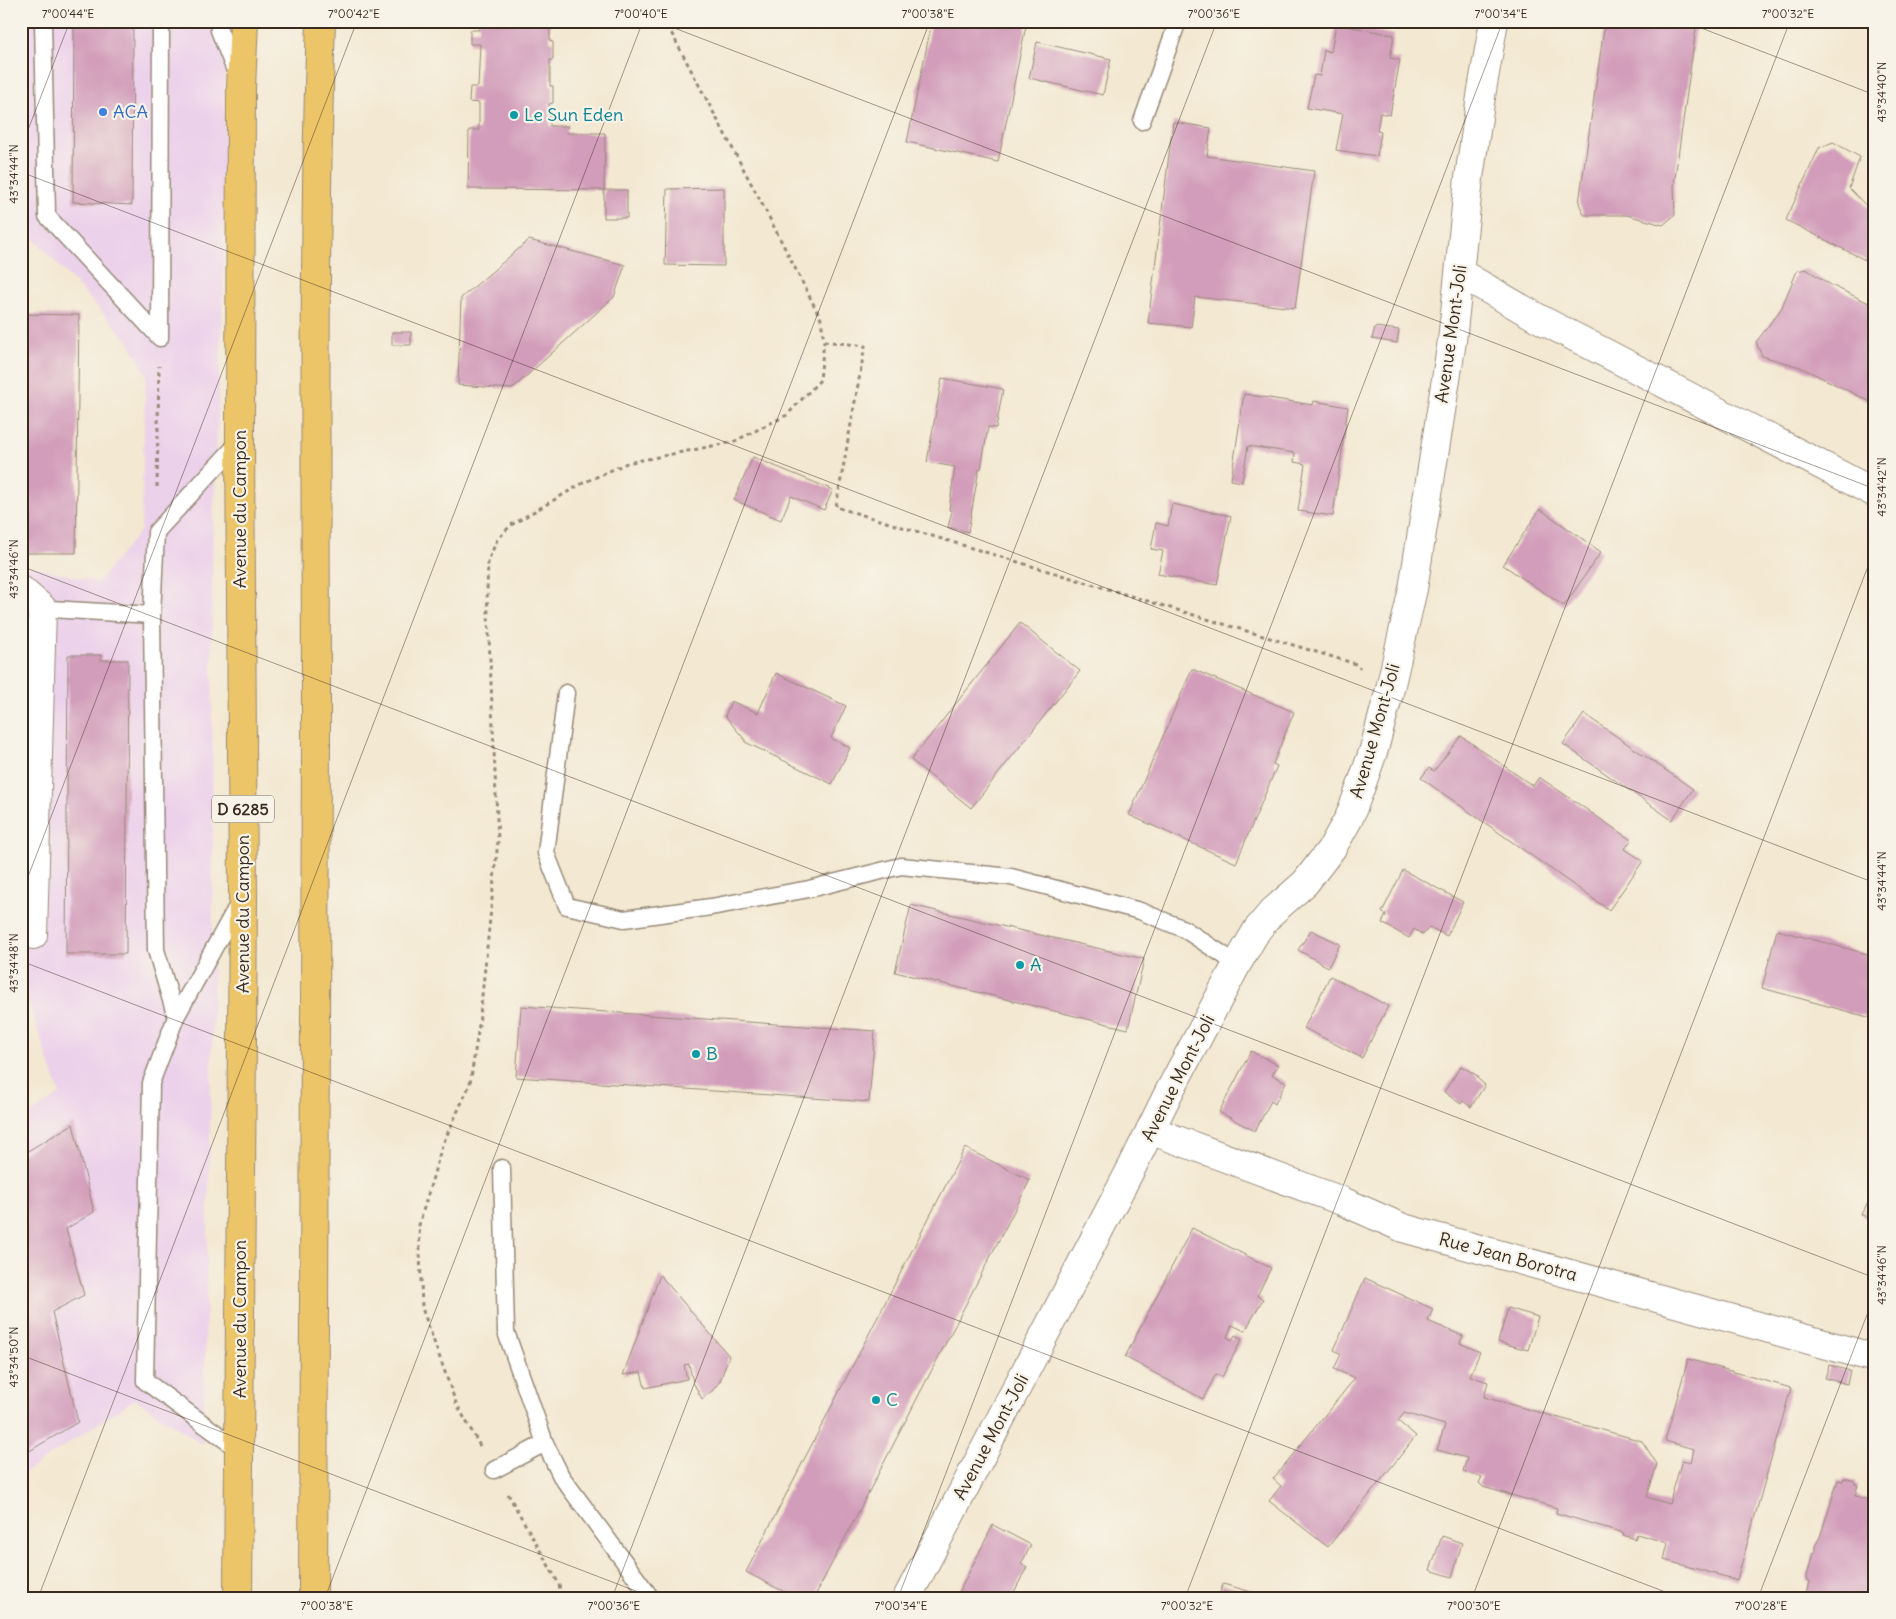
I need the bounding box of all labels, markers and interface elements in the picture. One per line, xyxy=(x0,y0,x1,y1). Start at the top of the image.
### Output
text: 7°00'44"E xyxy=(42,6,94,21)
text: 7°00'42"E xyxy=(328,6,380,21)
text: 7°00'40"E xyxy=(614,6,668,21)
text: 7°00'38"E xyxy=(902,6,954,21)
text: 7°00'36"E xyxy=(1188,6,1240,21)
text: 7°00'34"E xyxy=(1475,6,1527,21)
text: 7°00'32"E xyxy=(1762,6,1814,21)
text: 43°34'40"N xyxy=(1874,62,1889,122)
place label: ACA xyxy=(113,100,148,123)
place label: Le Sun Eden xyxy=(524,103,623,126)
marker: ACA xyxy=(97,106,109,118)
marker: Le Sun Eden xyxy=(508,109,520,121)
text: 43°34'44"N xyxy=(6,144,21,204)
street label: Avenue Mont-Joli xyxy=(1429,263,1472,405)
street label: Avenue du Campon xyxy=(228,430,251,588)
text: 43°34'42"N xyxy=(1874,457,1889,517)
text: 43°34'46"N xyxy=(6,539,21,599)
street label: Avenue Mont-Joli xyxy=(1344,661,1405,801)
road number: D 6285 xyxy=(212,796,274,822)
street label: Avenue du Campon xyxy=(231,835,254,993)
text: 43°34'44"N xyxy=(1874,851,1889,911)
text: 43°34'48"N xyxy=(6,933,21,993)
place label: A xyxy=(1030,953,1042,976)
marker: A xyxy=(1014,959,1026,971)
street label: Avenue Mont-Joli xyxy=(1136,1010,1219,1145)
place label: B xyxy=(706,1042,718,1065)
marker: B xyxy=(690,1048,702,1060)
street label: Rue Jean Borotra xyxy=(1436,1227,1580,1286)
street label: Avenue du Campon xyxy=(228,1240,251,1398)
text: 43°34'46"N xyxy=(1874,1245,1889,1305)
text: 43°34'50"N xyxy=(6,1327,21,1388)
street label: Avenue Mont-Joli xyxy=(948,1370,1033,1504)
place label: C xyxy=(886,1388,898,1411)
marker: C xyxy=(870,1394,882,1406)
text: 7°00'38"E xyxy=(301,1598,353,1613)
text: 7°00'36"E xyxy=(588,1598,640,1613)
text: 7°00'34"E xyxy=(875,1598,927,1613)
text: 7°00'32"E xyxy=(1161,1598,1213,1613)
text: 7°00'30"E xyxy=(1447,1598,1501,1613)
text: 7°00'28"E xyxy=(1735,1598,1787,1613)

